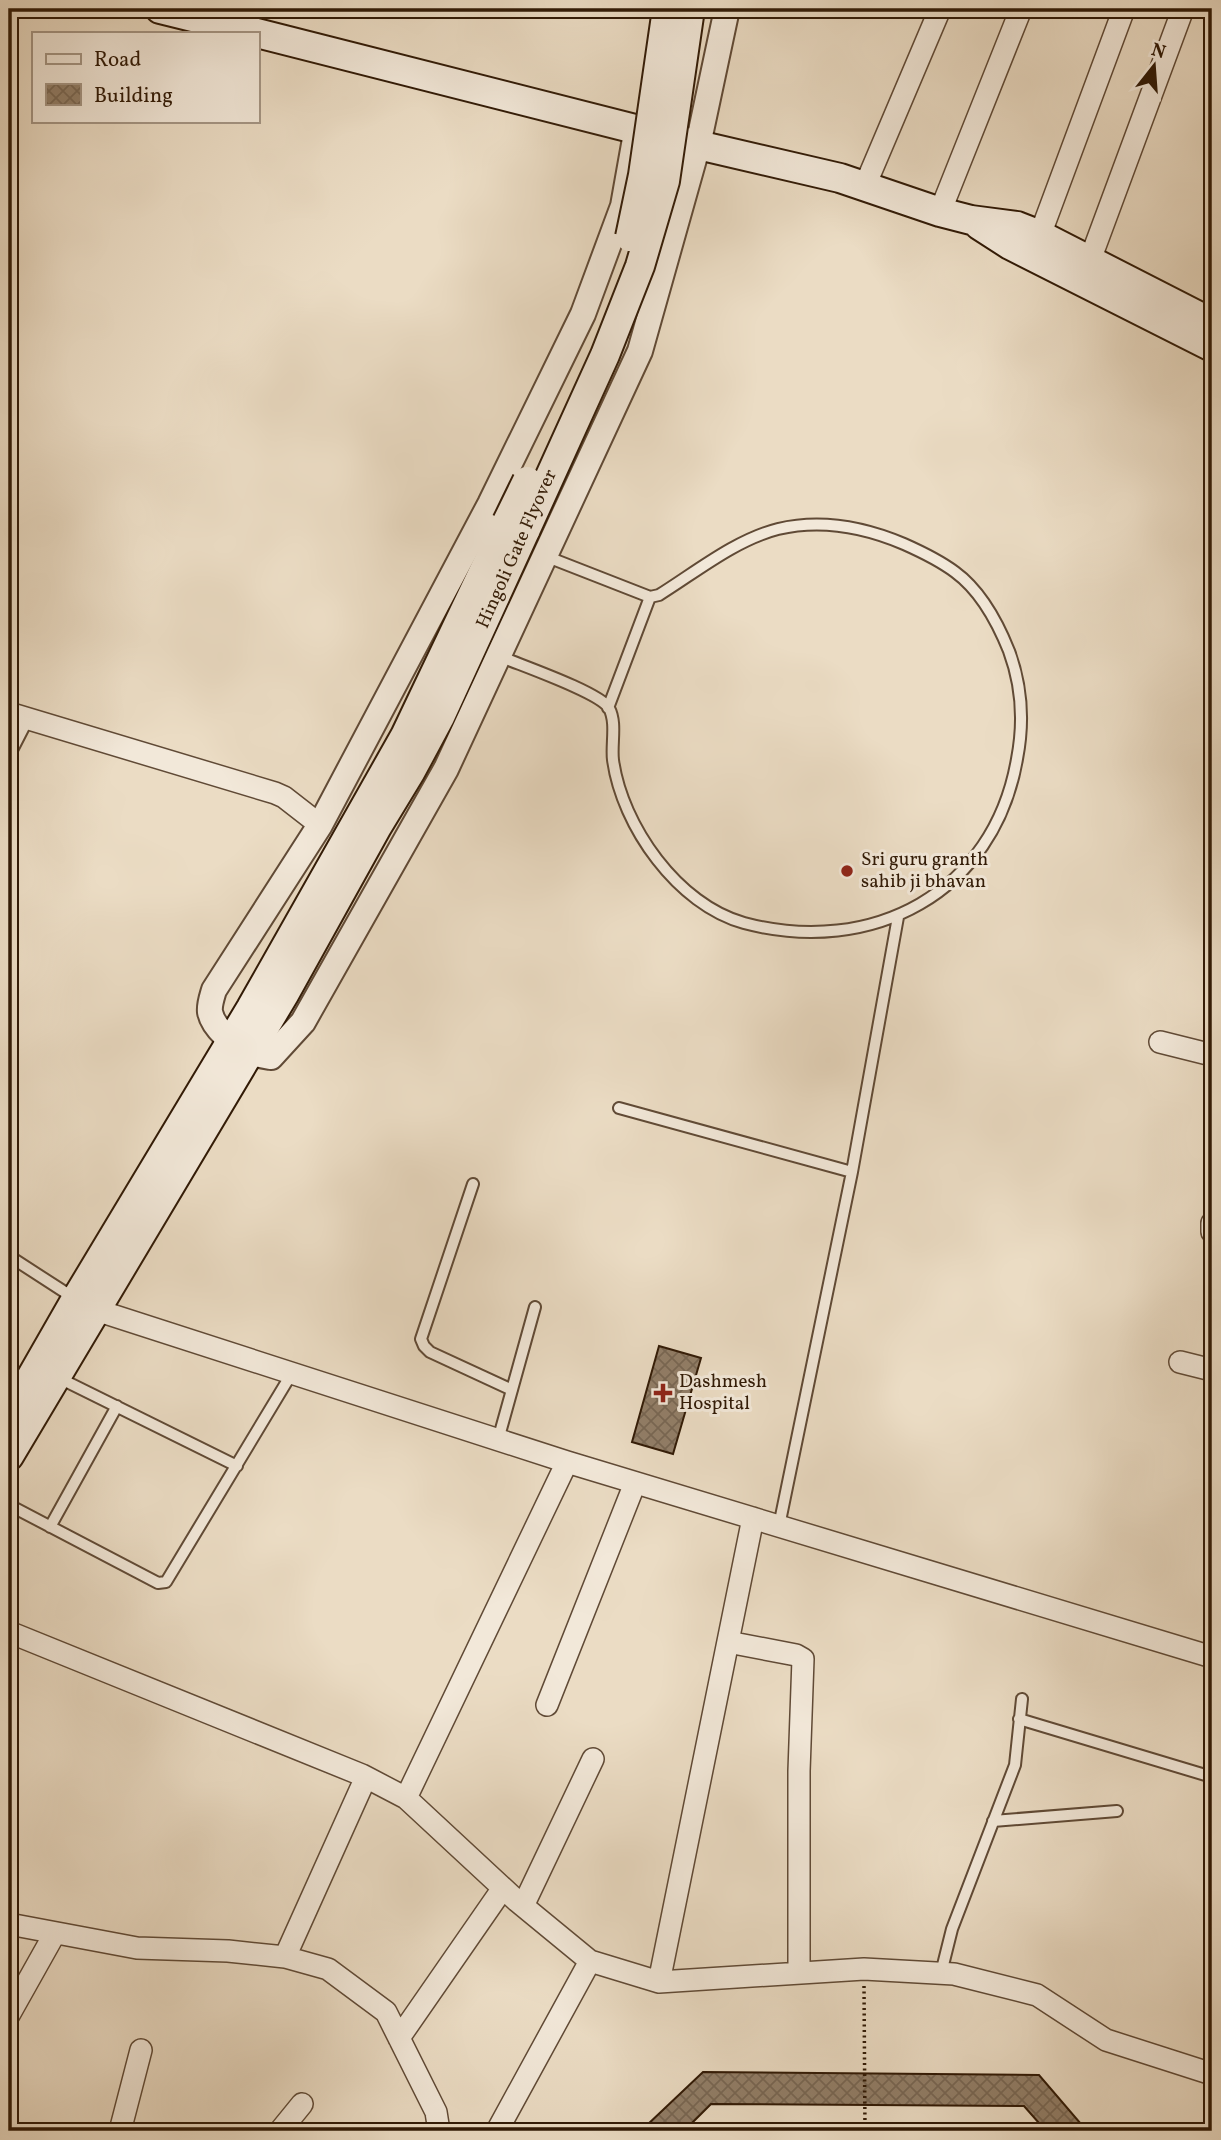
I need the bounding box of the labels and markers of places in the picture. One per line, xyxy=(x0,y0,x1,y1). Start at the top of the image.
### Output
place label: Sri guru granth sahib ji bhavan xyxy=(861,847,988,895)
marker: Sri guru granth sahib ji bhavan xyxy=(839,863,855,879)
place label: Dashmesh Hospital xyxy=(679,1369,767,1417)
marker: Dashmesh Hospital xyxy=(653,1383,673,1403)

